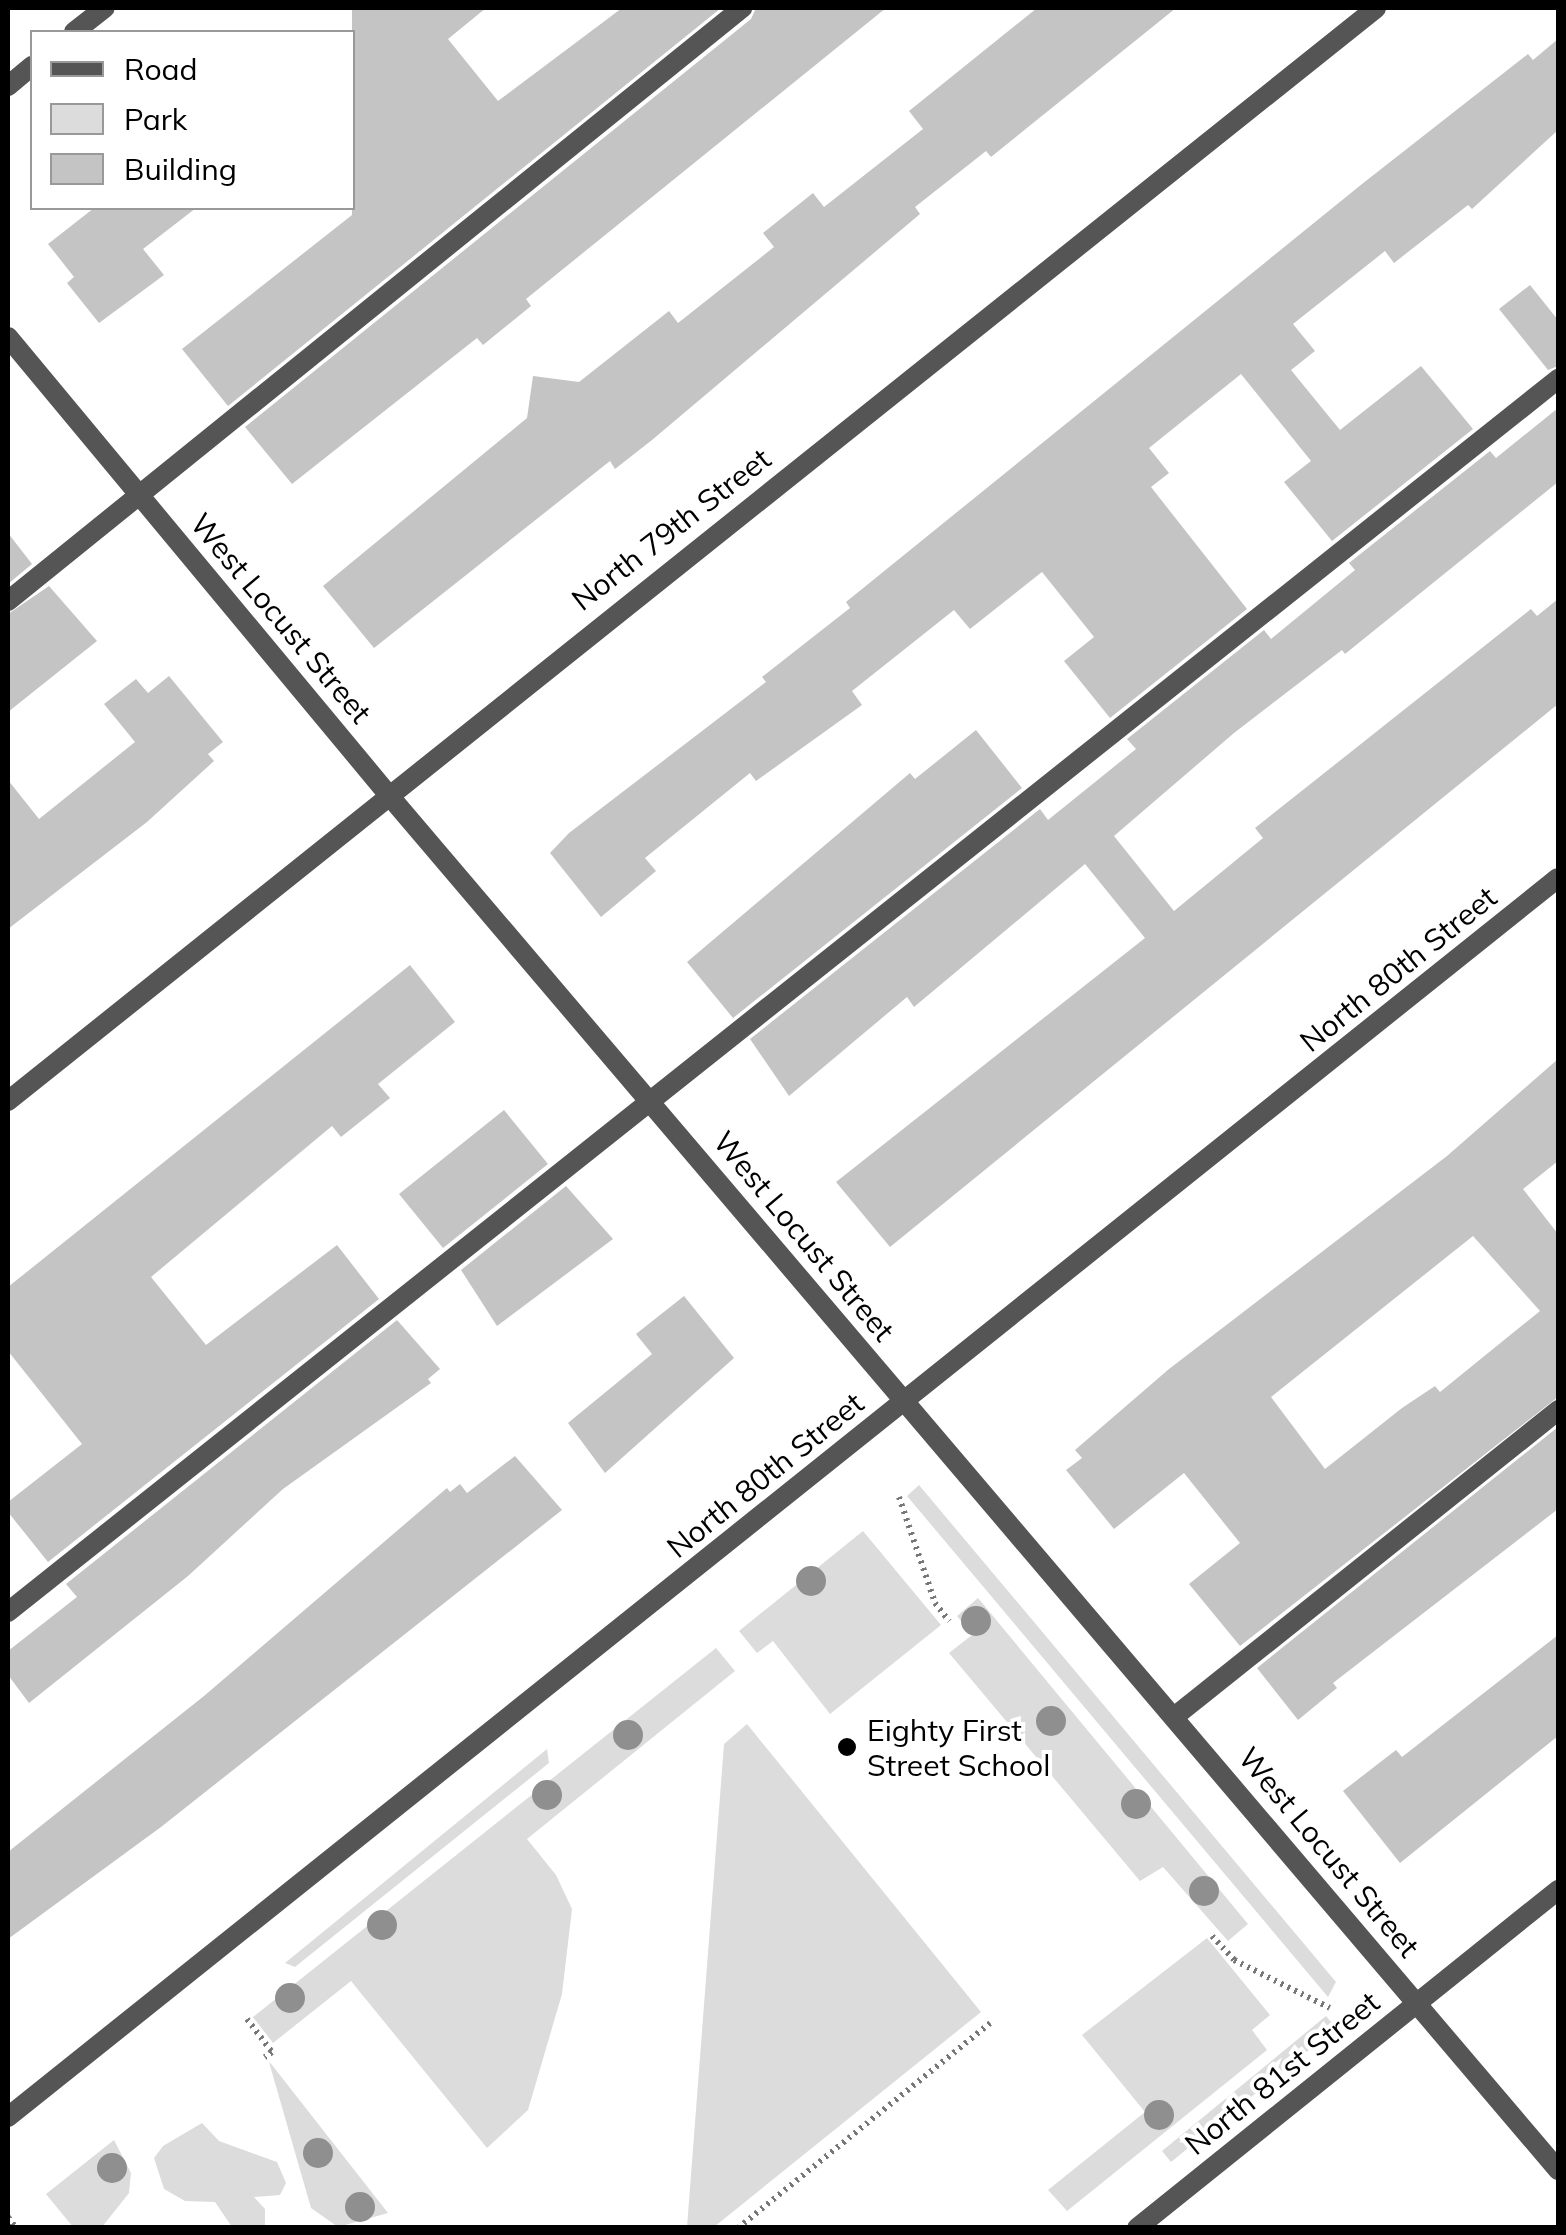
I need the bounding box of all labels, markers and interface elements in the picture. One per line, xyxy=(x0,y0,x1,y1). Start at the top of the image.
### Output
legend xyxy=(30,30,355,210)
text: Road xyxy=(124,50,198,88)
text: Park xyxy=(124,100,187,138)
text: Building xyxy=(124,150,237,188)
street label: North 79th Street xyxy=(565,440,777,618)
street label: West Locust Street xyxy=(183,506,379,730)
street label: North 80th Street xyxy=(1293,879,1503,1059)
street label: West Locust Street xyxy=(706,1124,902,1348)
street label: North 80th Street xyxy=(660,1385,870,1565)
place label: Eighty First Street School xyxy=(867,1712,1050,1782)
marker: Eighty First Street School xyxy=(836,1736,858,1758)
street label: West Locust Street xyxy=(1231,1740,1427,1964)
street label: North 81st Street xyxy=(1178,1984,1386,2162)

